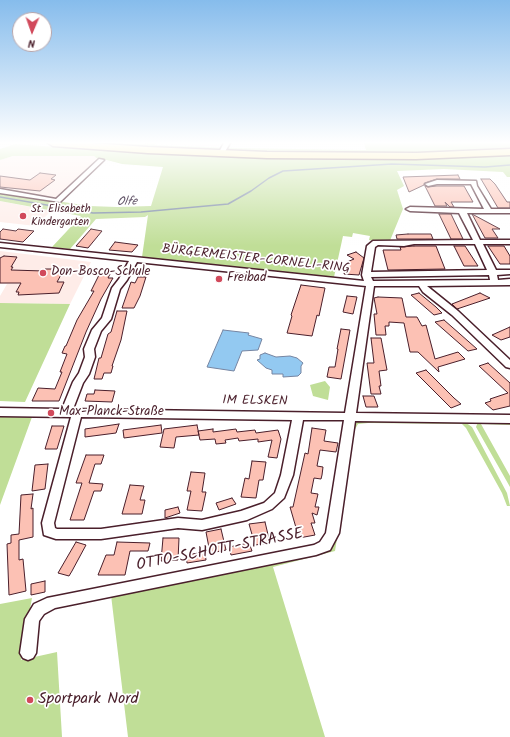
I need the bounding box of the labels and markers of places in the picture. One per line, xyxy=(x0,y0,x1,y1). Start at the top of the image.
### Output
place label: St. Elisabeth Kindergarten xyxy=(31,203,91,229)
marker: St. Elisabeth Kindergarten xyxy=(18,211,28,221)
place label: Don-Bosco-Schule xyxy=(51,265,150,281)
marker: Don-Bosco-Schule xyxy=(38,268,48,278)
place label: Freibad xyxy=(227,271,266,287)
marker: Freibad xyxy=(214,274,224,284)
place label: Max-Planck-Straße xyxy=(59,405,164,421)
marker: Max-Planck-Straße xyxy=(46,408,56,418)
place label: Sportpark Nord xyxy=(38,690,139,710)
marker: Sportpark Nord xyxy=(25,695,35,705)

